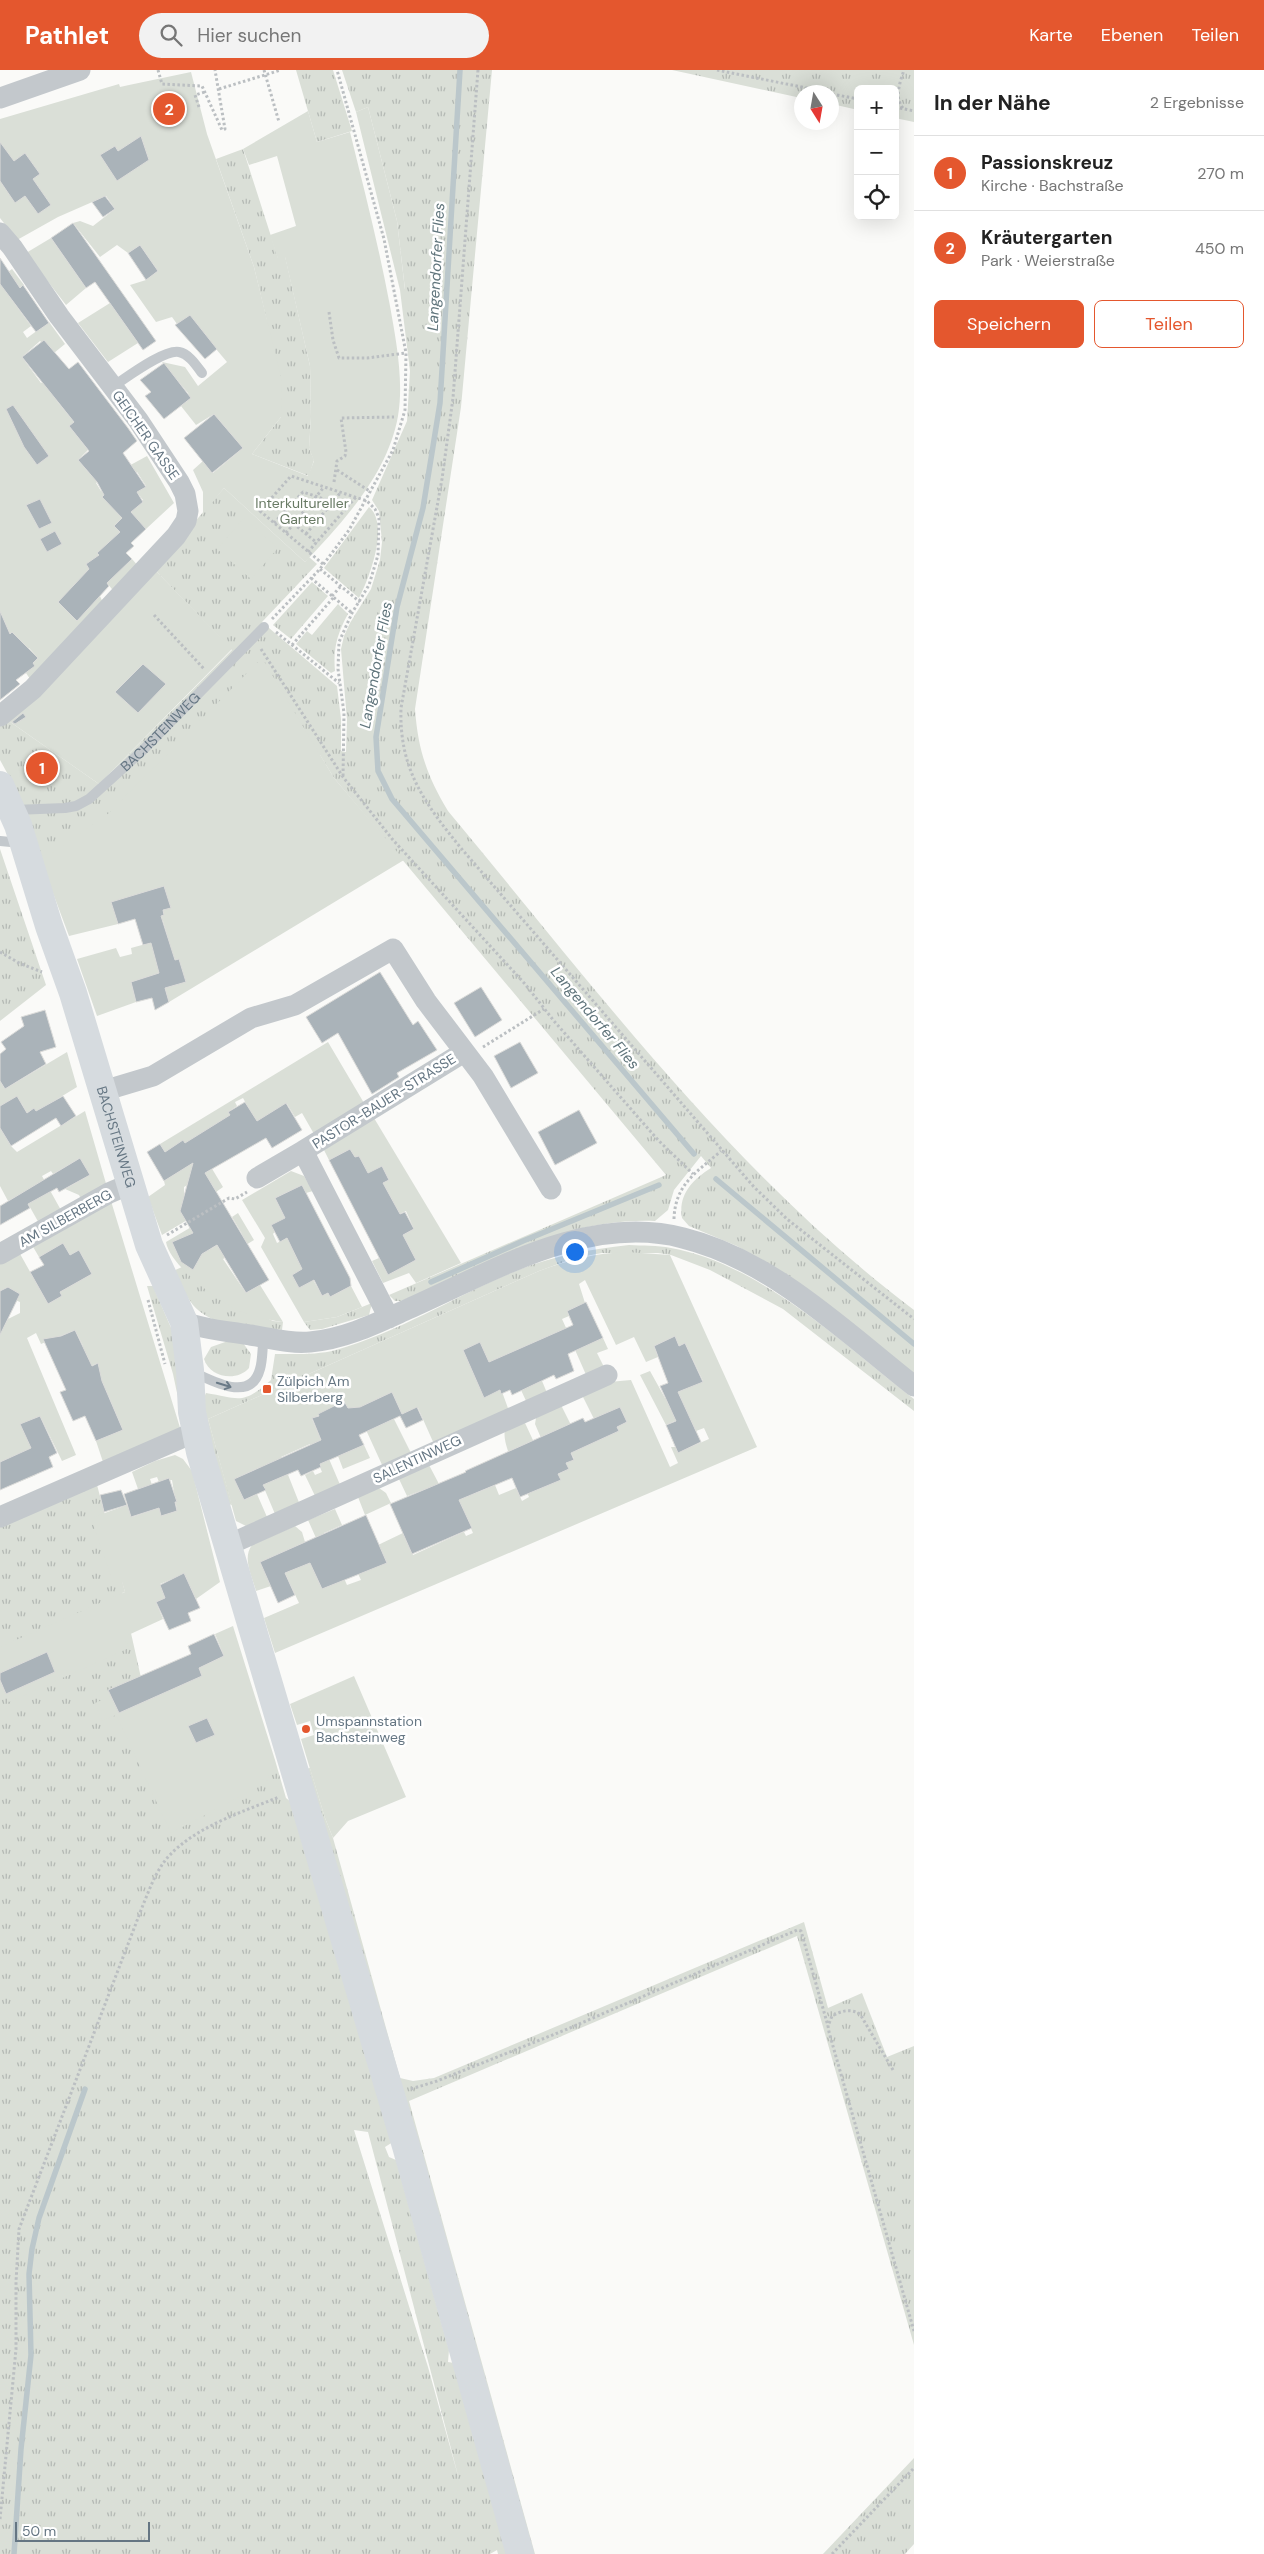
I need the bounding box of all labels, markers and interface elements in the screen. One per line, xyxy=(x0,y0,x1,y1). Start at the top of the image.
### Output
search box xyxy=(139,13,489,58)
text: Pathlet xyxy=(25,20,109,51)
icon: search xyxy=(157,21,185,49)
text: Hier suchen xyxy=(197,23,301,48)
text: Karte xyxy=(1029,23,1073,47)
text: Ebenen xyxy=(1101,23,1163,47)
text: Teilen xyxy=(1191,23,1239,47)
north arrow xyxy=(794,85,839,130)
map controls xyxy=(854,85,899,220)
button: + xyxy=(854,85,899,130)
text: In der Nähe xyxy=(934,89,1051,117)
pin: 2 xyxy=(153,90,185,128)
text: 2 Ergebnisse xyxy=(1150,92,1244,113)
button: − xyxy=(854,130,899,175)
text: Passionskreuz xyxy=(981,150,1113,175)
text: 1 xyxy=(947,163,953,184)
text: 270 m xyxy=(1197,163,1244,184)
button: locate xyxy=(854,175,899,220)
text: Kirche · Bachstraße xyxy=(981,175,1124,196)
water label: Langendorfer Flies xyxy=(423,202,449,332)
text: Kräutergarten xyxy=(981,225,1112,250)
text: 2 xyxy=(945,238,955,259)
text: 450 m xyxy=(1195,238,1244,259)
text: Park · Weierstraße xyxy=(981,250,1115,271)
button: Speichern xyxy=(934,300,1084,348)
button: Teilen xyxy=(1094,300,1244,348)
street label: GEICHER GASSE xyxy=(108,387,184,483)
park label: Interkultureller Garten xyxy=(255,494,349,528)
water label: Langendorfer Flies xyxy=(355,600,397,730)
street label: BACHSTEINWEG xyxy=(117,688,204,775)
pin: 1 xyxy=(26,749,58,787)
water label: Langendorfer Flies xyxy=(546,962,644,1074)
street label: PASTOR-BAUER-STRASSE xyxy=(309,1049,459,1153)
street label: BACHSTEINWEG xyxy=(93,1084,140,1190)
street label: AM SILBERBERG xyxy=(15,1185,115,1251)
your location xyxy=(562,1239,588,1265)
place label: Zülpich Am Silberberg xyxy=(277,1372,349,1406)
one-way arrow xyxy=(216,1381,232,1391)
marker: Zülpich Am Silberberg xyxy=(261,1383,273,1395)
street label: SALENTINWEG xyxy=(370,1431,464,1487)
place label: Umspannstation Bachsteinweg xyxy=(316,1712,422,1746)
marker: Umspannstation Bachsteinweg xyxy=(300,1723,312,1735)
scale bar xyxy=(15,2519,150,2542)
text: 50 m xyxy=(22,2522,56,2540)

